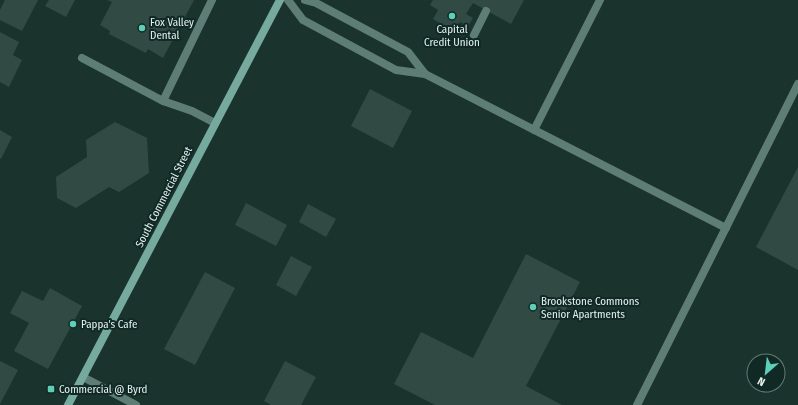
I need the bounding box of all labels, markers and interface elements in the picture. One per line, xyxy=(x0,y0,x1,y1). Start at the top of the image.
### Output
marker: Capital Credit Union xyxy=(447,11,457,21)
place label: Fox Valley Dental xyxy=(150,16,194,42)
marker: Fox Valley Dental xyxy=(137,23,147,33)
place label: Capital Credit Union xyxy=(424,23,480,49)
street label: South Commercial Street xyxy=(133,144,195,250)
place label: Brookstone Commons Senior Apartments xyxy=(541,295,640,321)
marker: Brookstone Commons Senior Apartments xyxy=(528,302,538,312)
place label: Pappa's Cafe xyxy=(81,318,137,331)
marker: Pappa's Cafe xyxy=(68,319,78,329)
north arrow xyxy=(746,353,786,393)
text: N xyxy=(756,374,768,389)
place label: Commercial @ Byrd xyxy=(59,383,147,396)
marker: Commercial @ Byrd xyxy=(46,384,56,394)

